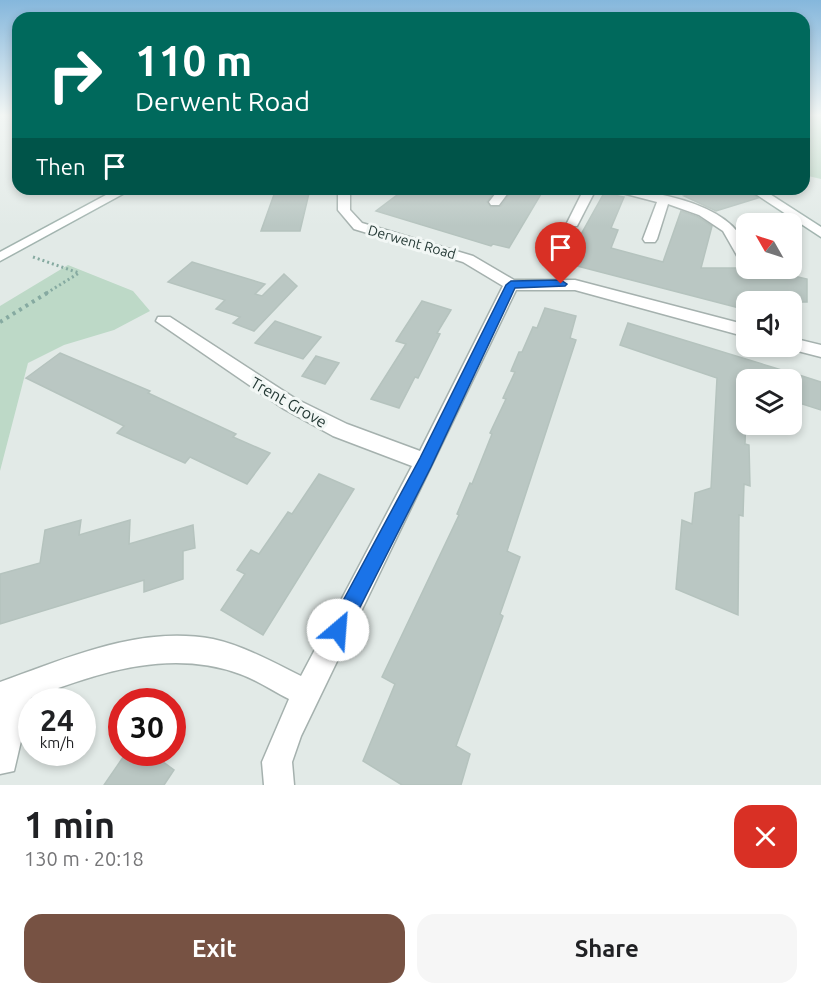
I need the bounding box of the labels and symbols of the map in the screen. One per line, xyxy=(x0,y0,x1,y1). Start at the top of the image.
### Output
north arrow xyxy=(736,213,802,279)
street label: Derwent Road xyxy=(366,222,458,262)
pin xyxy=(535,222,586,284)
street label: Trent Grove xyxy=(248,373,330,431)
position arrow xyxy=(306,598,370,662)
speed limit sign: 30 xyxy=(108,688,186,766)

